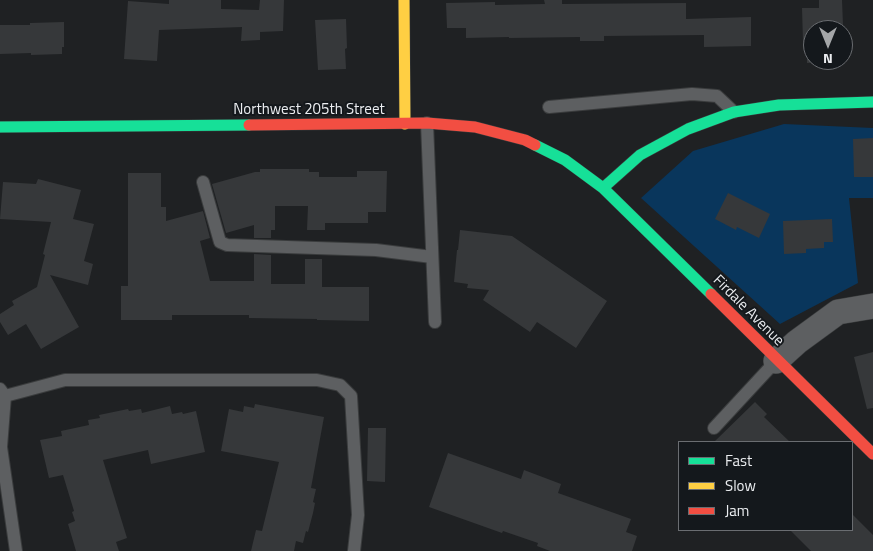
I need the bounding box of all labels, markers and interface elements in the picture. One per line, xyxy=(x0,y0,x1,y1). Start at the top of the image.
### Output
north arrow xyxy=(803,20,853,70)
text: N xyxy=(823,49,833,70)
street label: Northwest 205th Street xyxy=(233,101,385,119)
street label: Firdale Avenue xyxy=(709,272,787,350)
legend xyxy=(678,441,853,531)
text: Fast xyxy=(725,449,752,472)
text: Slow xyxy=(725,474,756,497)
text: Jam xyxy=(725,499,749,522)

